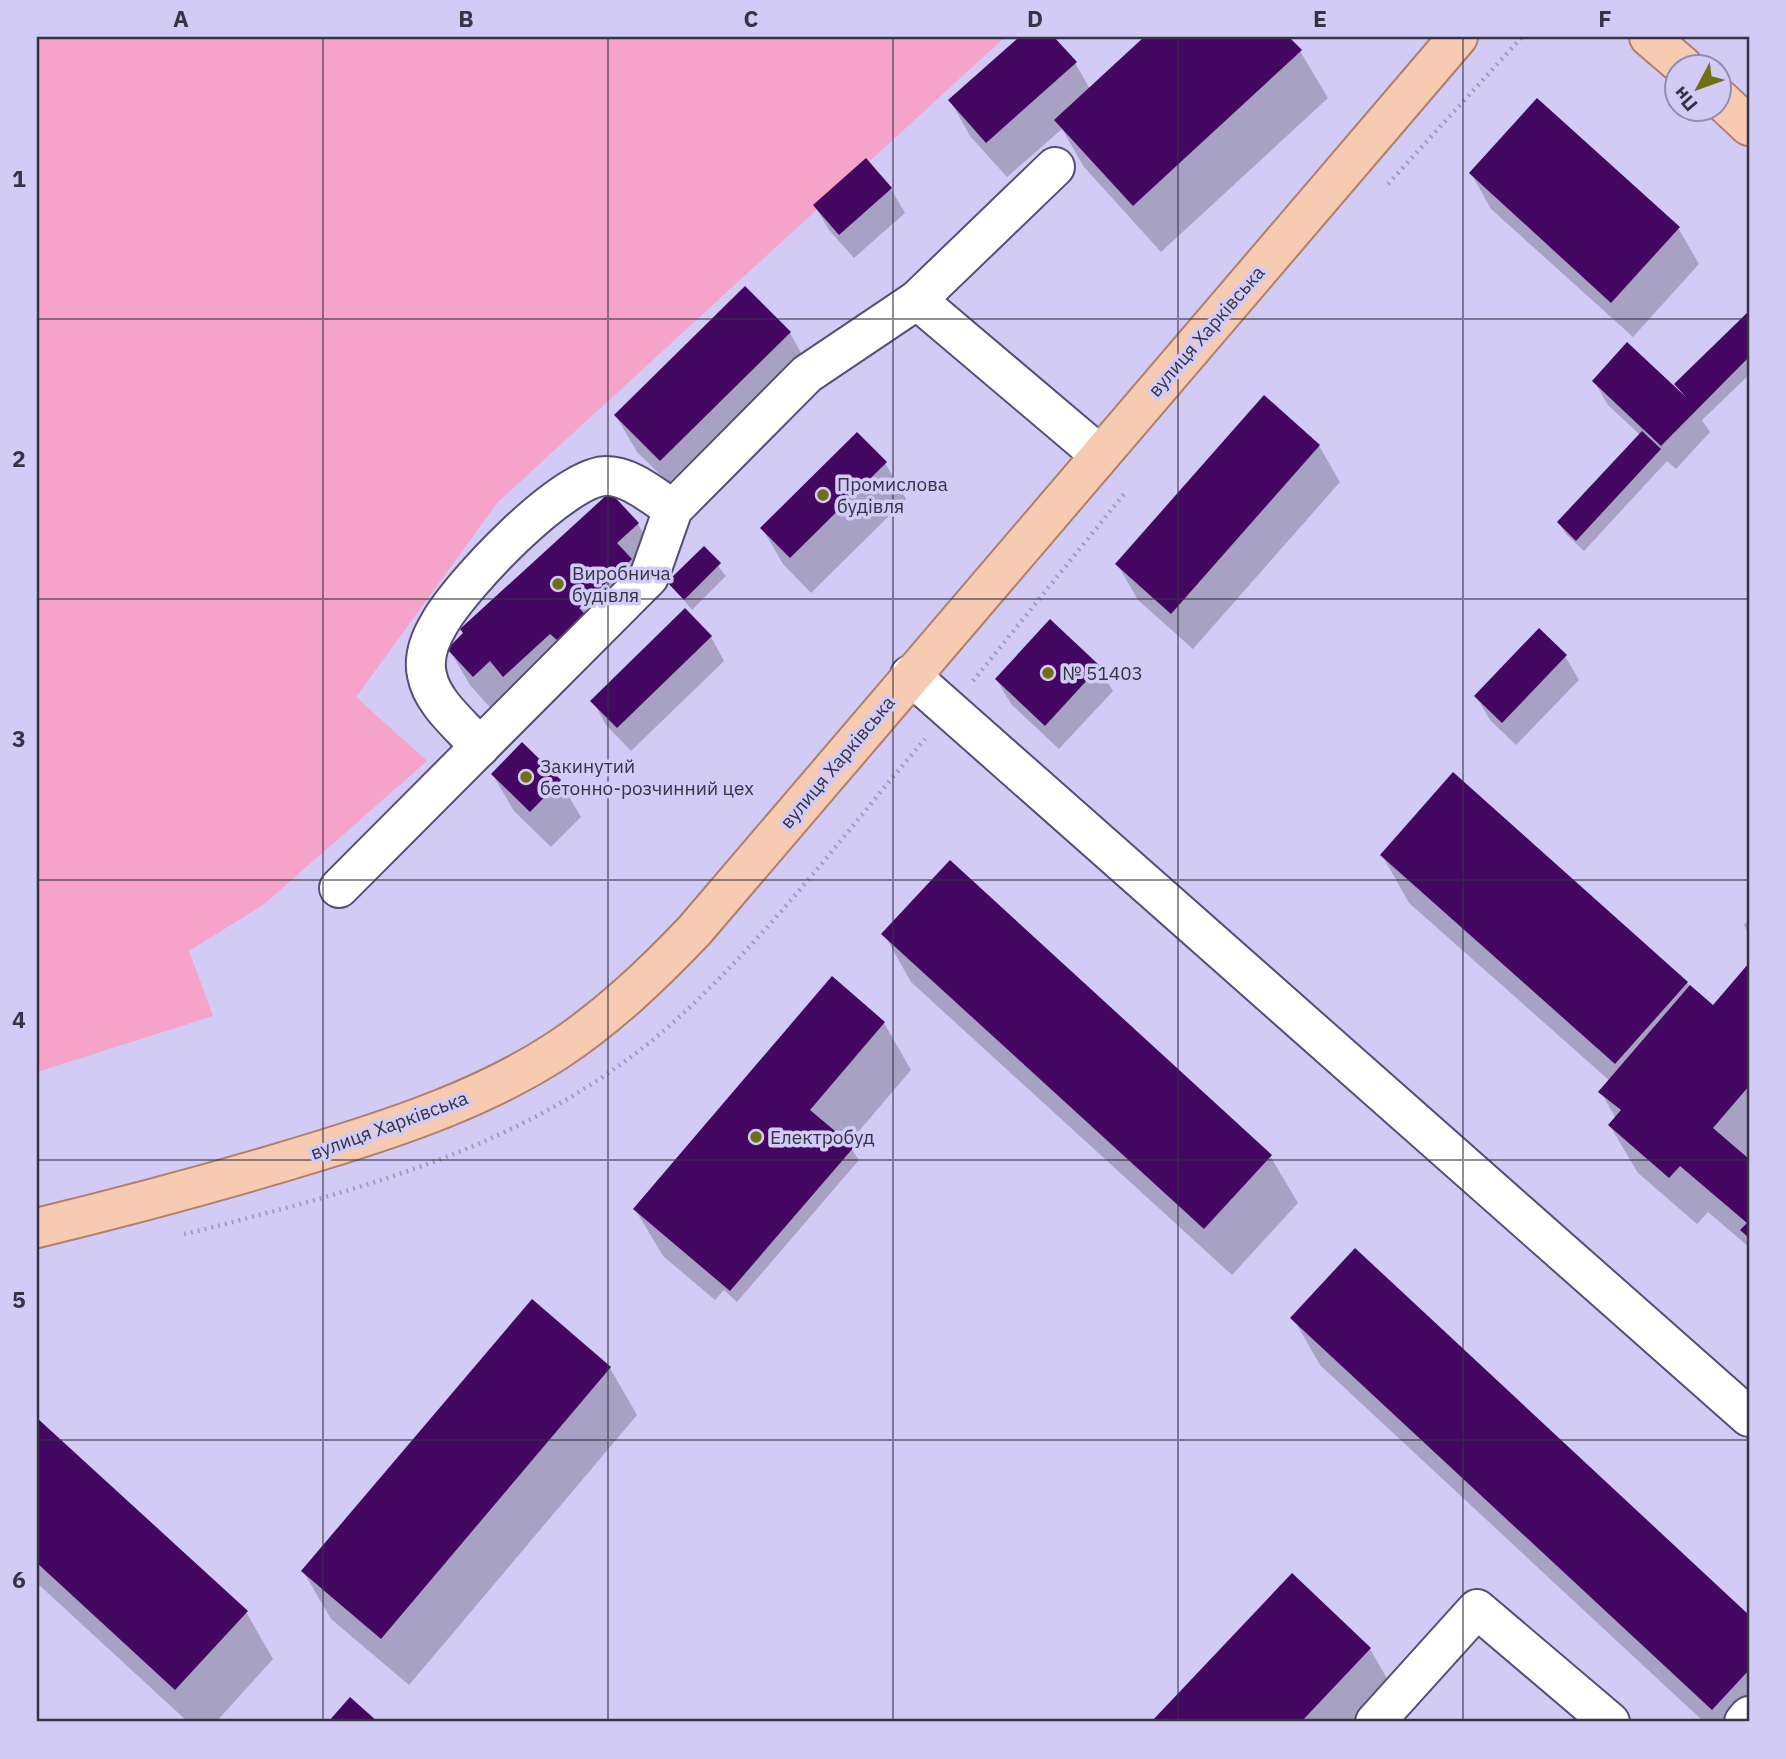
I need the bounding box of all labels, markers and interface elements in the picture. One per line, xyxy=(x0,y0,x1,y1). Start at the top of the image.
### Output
text: A xyxy=(173,3,189,33)
text: B xyxy=(458,3,474,33)
text: C xyxy=(744,3,759,33)
text: D xyxy=(1027,3,1043,33)
text: E xyxy=(1313,3,1327,33)
text: F xyxy=(1598,3,1612,33)
north arrow xyxy=(1664,52,1734,122)
text: Пн xyxy=(1668,82,1702,117)
text: 1 xyxy=(12,163,26,193)
street label: вулиця Харківська xyxy=(1143,261,1269,401)
text: 2 xyxy=(12,443,26,473)
place label: Промислова будівля xyxy=(837,472,948,518)
marker: Промислова будівля xyxy=(815,487,831,503)
place label: Виробнича будівля xyxy=(572,561,671,607)
marker: Виробнича будівля xyxy=(550,576,566,592)
place label: № 51403 xyxy=(1062,661,1143,685)
marker: № 51403 xyxy=(1040,665,1056,681)
street label: вулиця Харківська xyxy=(775,691,899,833)
text: 3 xyxy=(12,723,26,753)
place label: Закинутий бетонно-розчинний цех xyxy=(540,754,754,800)
marker: Закинутий бетонно-розчинний цех xyxy=(518,769,534,785)
text: 4 xyxy=(12,1004,26,1034)
street label: вулиця Харківська xyxy=(307,1085,471,1165)
place label: Електробуд xyxy=(770,1125,875,1149)
marker: Електробуд xyxy=(748,1129,764,1145)
text: 5 xyxy=(12,1284,26,1314)
text: 6 xyxy=(12,1564,26,1594)

